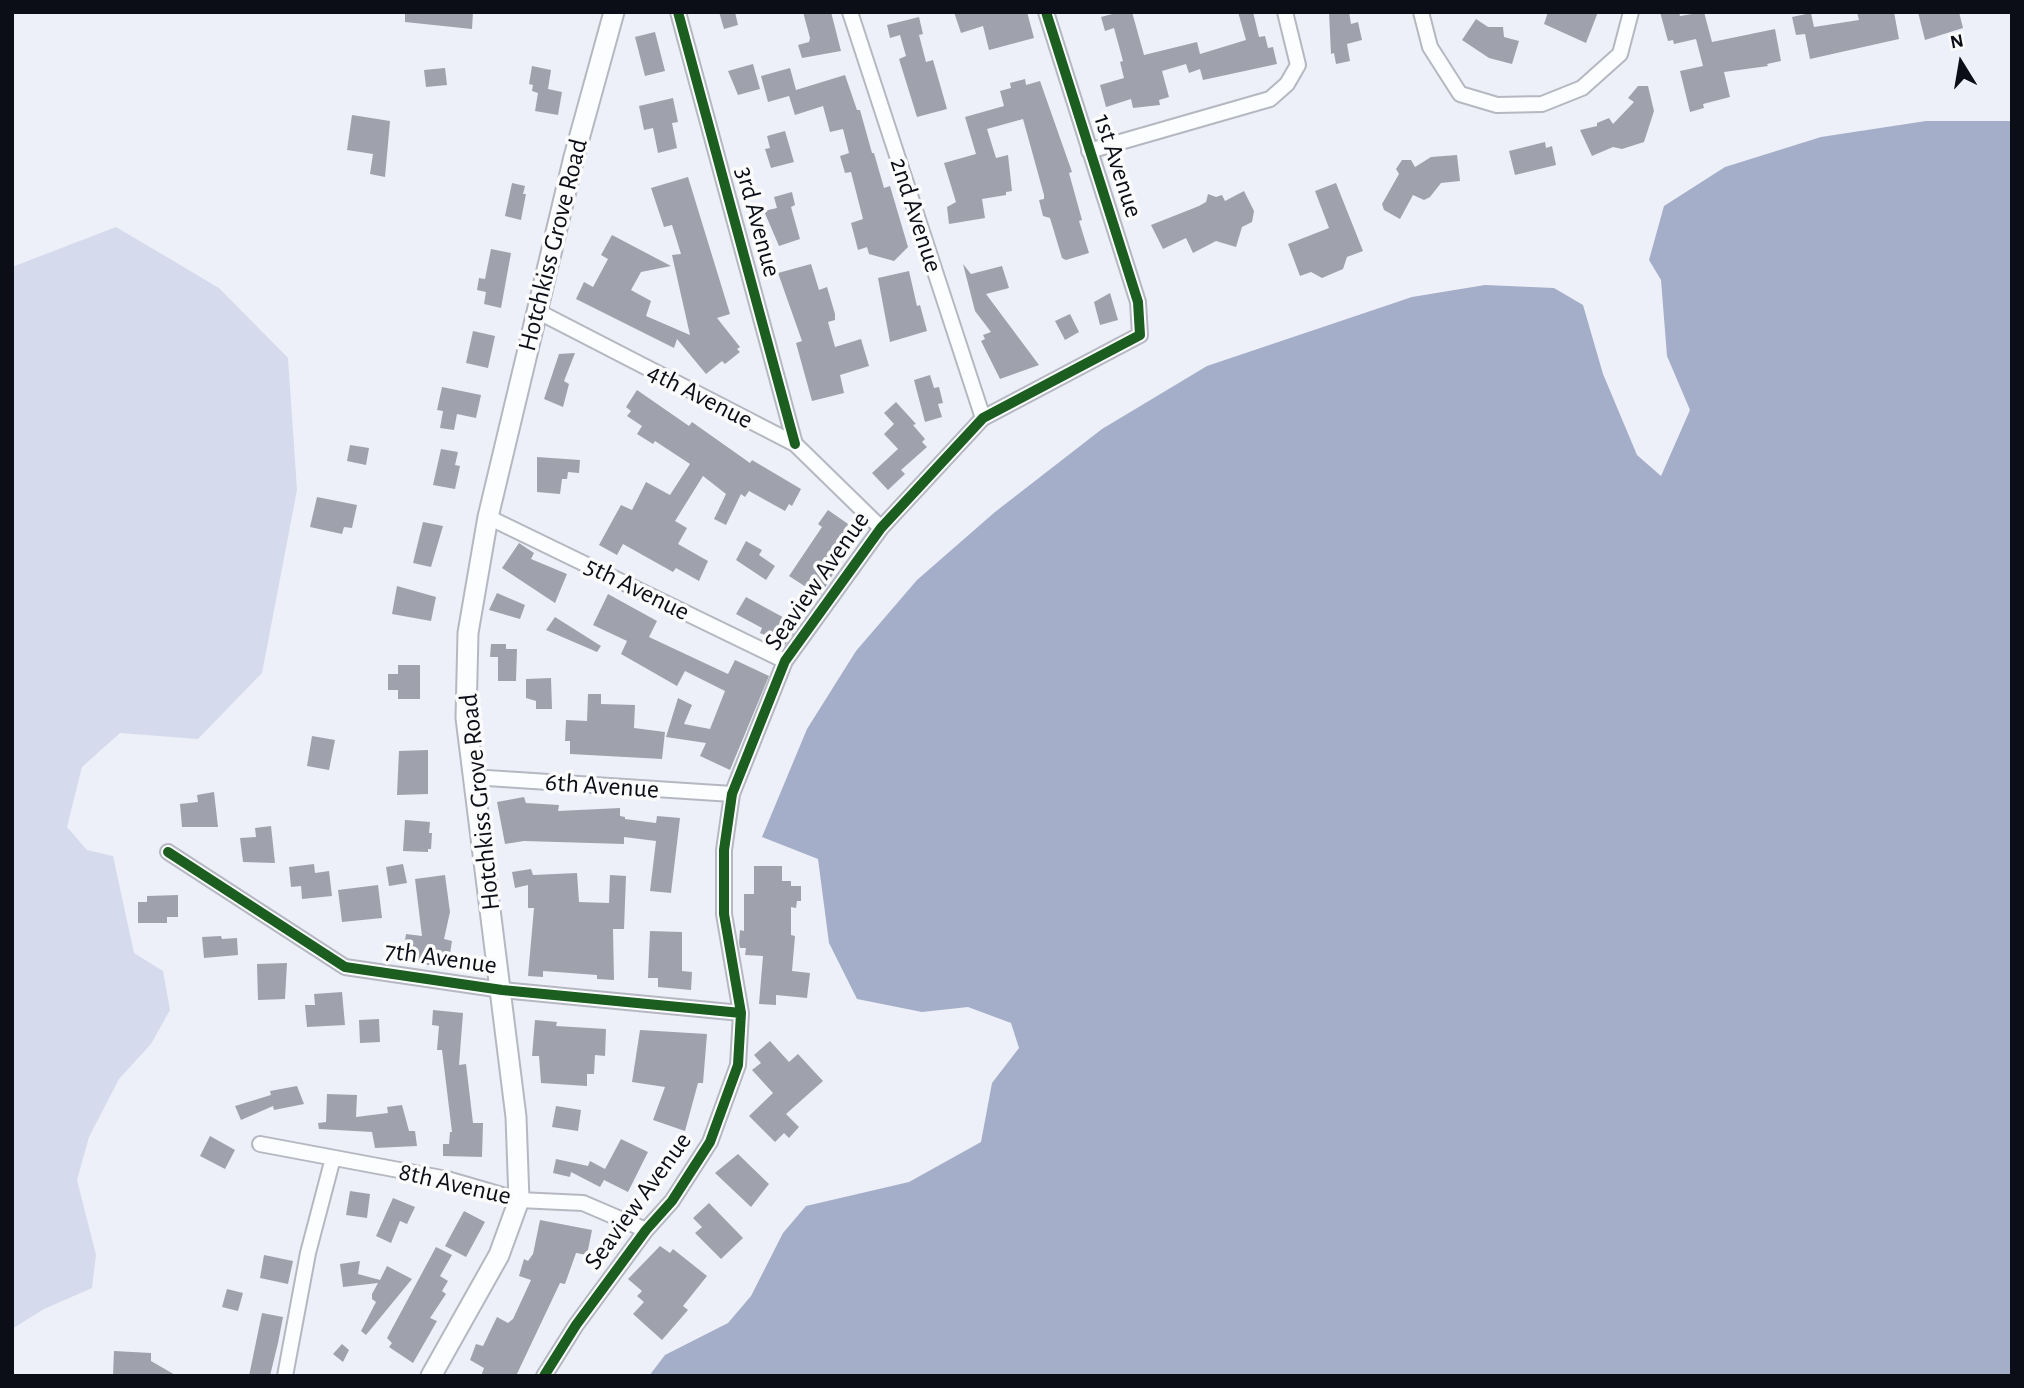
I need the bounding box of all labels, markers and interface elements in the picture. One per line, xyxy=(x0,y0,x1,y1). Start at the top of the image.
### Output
north arrow xyxy=(1926,28,1996,98)
text: N xyxy=(1949,31,1965,52)
street label: 1st Avenue xyxy=(1087,110,1149,222)
street label: Hotchkiss Grove Road xyxy=(512,136,594,354)
street label: 2nd Avenue xyxy=(883,154,949,276)
street label: 3rd Avenue xyxy=(728,164,788,280)
street label: 4th Avenue xyxy=(642,356,758,436)
street label: Seaview Avenue xyxy=(758,506,876,656)
street label: 5th Avenue xyxy=(579,550,695,628)
street label: Hotchkiss Grove Road xyxy=(453,692,507,912)
street label: 6th Avenue xyxy=(544,766,660,806)
street label: 7th Avenue xyxy=(383,935,499,981)
street label: Seaview Avenue xyxy=(578,1126,698,1276)
street label: 8th Avenue xyxy=(396,1156,514,1212)

